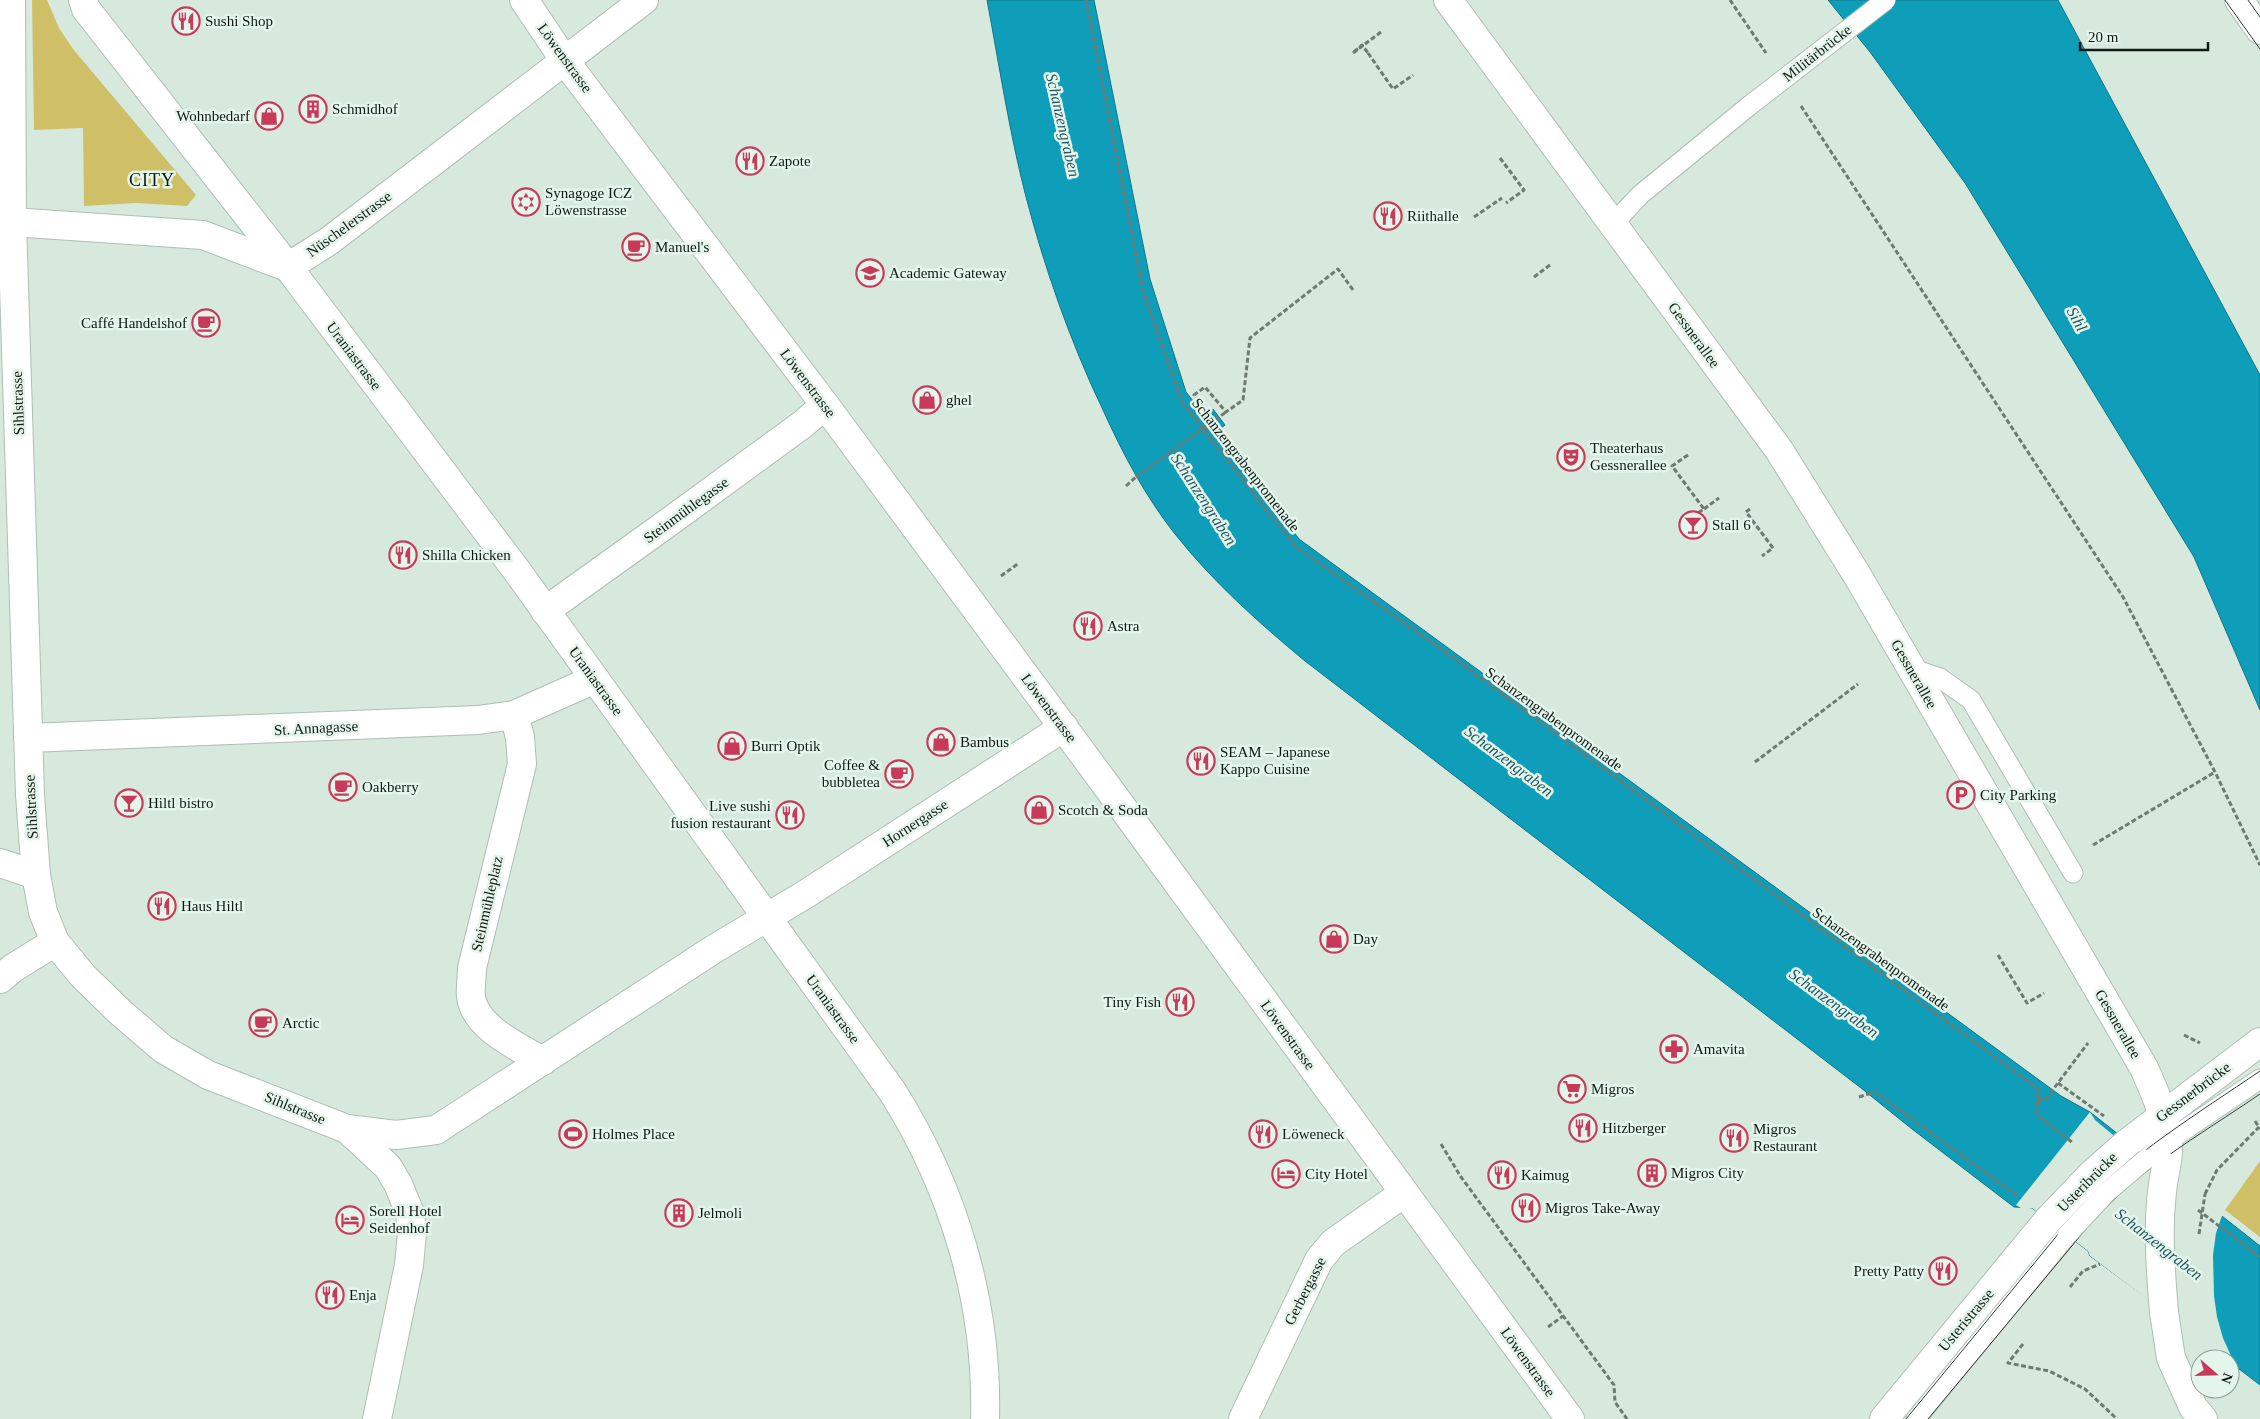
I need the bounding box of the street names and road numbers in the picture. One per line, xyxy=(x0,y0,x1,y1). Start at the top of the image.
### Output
street label: Löwenstrasse xyxy=(535,20,596,96)
street label: Militärbrücke xyxy=(1780,21,1855,85)
street label: Nüschelerstrasse xyxy=(304,188,395,260)
street label: Gessnerallee xyxy=(1665,299,1723,371)
street label: Uraniastrasse xyxy=(323,319,385,393)
street label: Löwenstrasse xyxy=(777,346,839,421)
street label: Sihlstrasse xyxy=(9,370,27,435)
street label: Schanzengrabenpromenade xyxy=(1188,394,1304,536)
street label: Steinmühlegasse xyxy=(641,474,732,546)
street label: Gessnerallee xyxy=(1888,637,1940,711)
street label: Uraniastrasse xyxy=(566,644,626,719)
street label: Schanzengrabenpromenade xyxy=(1482,663,1626,775)
street label: Löwenstrasse xyxy=(1018,671,1080,746)
street label: St. Annagasse xyxy=(274,718,359,738)
street label: Sihlstrasse xyxy=(21,774,41,839)
street label: Hornergasse xyxy=(879,796,951,850)
street label: Steinmühleplatz xyxy=(468,854,506,953)
street label: Schanzengrabenpromenade xyxy=(1809,903,1953,1015)
street label: Uraniastrasse xyxy=(803,972,863,1047)
street label: Gessnerallee xyxy=(2092,987,2144,1061)
street label: Löwenstrasse xyxy=(1258,997,1319,1073)
street label: Gessnerbrücke xyxy=(2153,1059,2234,1125)
street label: Sihlstrasse xyxy=(262,1089,328,1128)
street label: Usteribrücke xyxy=(2054,1149,2120,1215)
street label: Gerbergasse xyxy=(1281,1254,1329,1328)
street label: Usteristrasse xyxy=(1935,1285,1997,1355)
street label: Löwenstrasse xyxy=(1498,1324,1559,1400)

